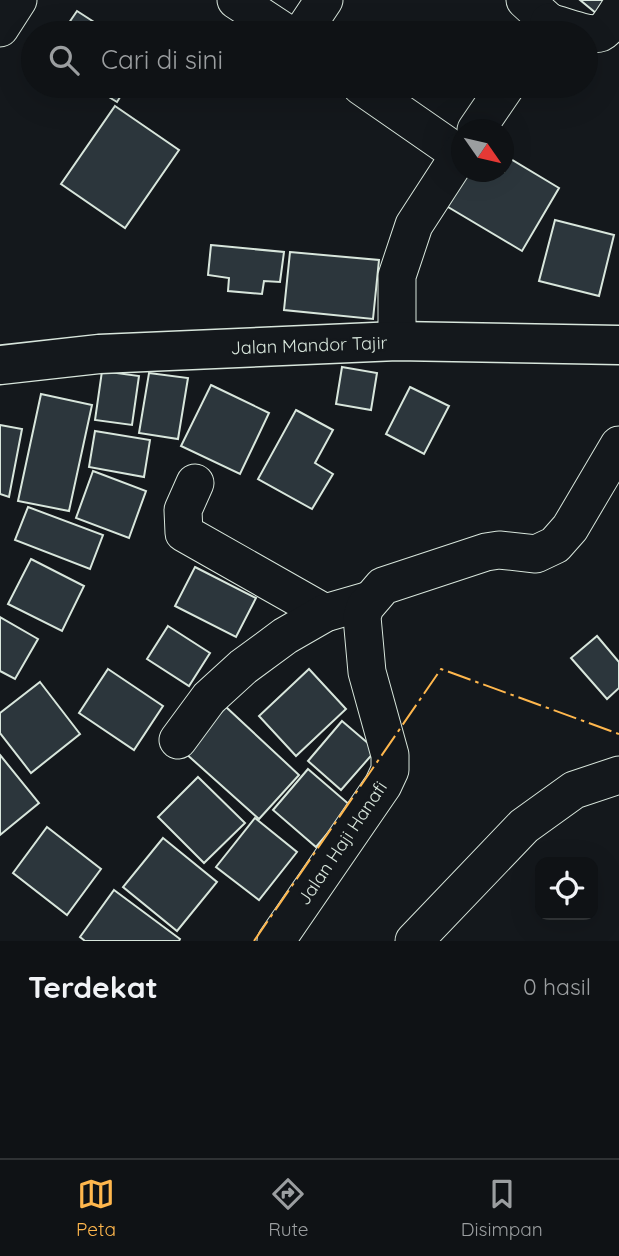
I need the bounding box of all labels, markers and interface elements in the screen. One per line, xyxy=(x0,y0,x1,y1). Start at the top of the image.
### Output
search box xyxy=(21,21,598,98)
icon: search xyxy=(45,41,83,79)
text: Cari di sini xyxy=(101,43,223,76)
north arrow xyxy=(451,119,514,182)
street label: Jalan Mandor Tajir xyxy=(230,331,388,359)
street label: Jalan Haji Hanafi xyxy=(292,777,392,909)
map controls xyxy=(535,857,598,920)
button: locate xyxy=(535,857,598,920)
text: Terdekat xyxy=(28,968,158,1006)
text: 0 hasil xyxy=(523,972,591,1001)
tab: Peta xyxy=(76,1175,116,1241)
tab: Rute xyxy=(268,1175,309,1241)
tab: Disimpan xyxy=(461,1175,543,1241)

